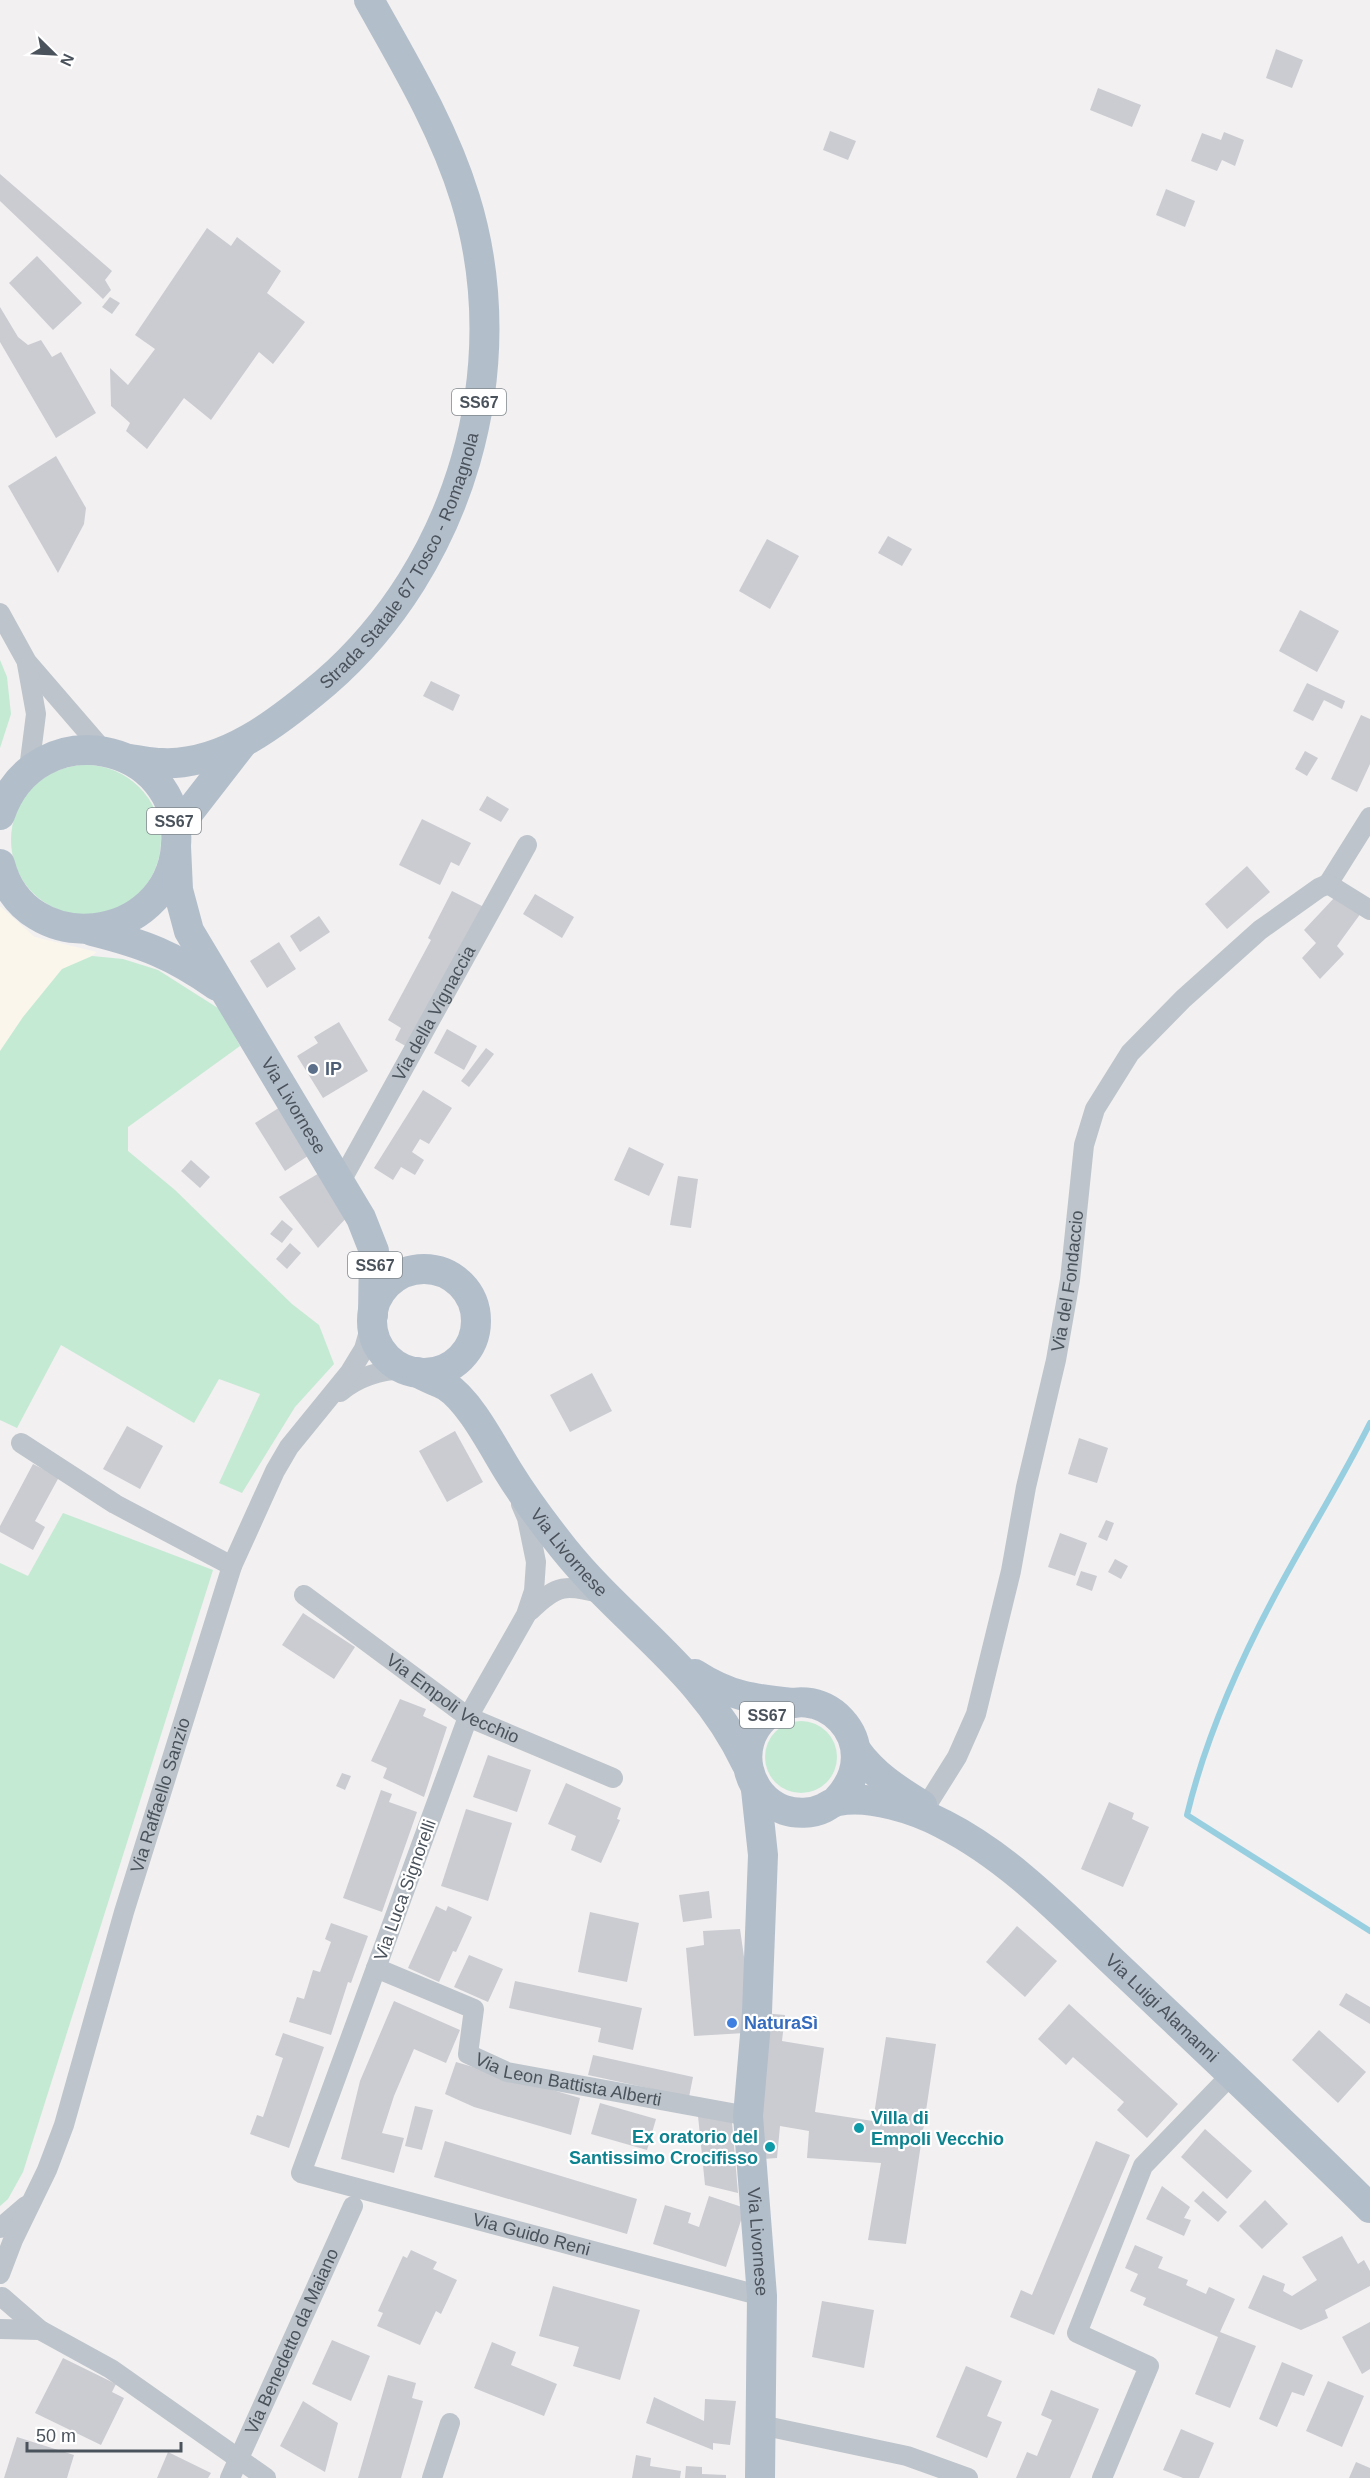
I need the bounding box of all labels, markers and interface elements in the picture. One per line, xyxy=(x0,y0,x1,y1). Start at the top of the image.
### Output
north arrow xyxy=(24,24,84,84)
text: N xyxy=(57,51,77,69)
road number: SS67 xyxy=(452,389,506,415)
street label: Strada Statale 67 Tosco - Romagnola xyxy=(316,430,483,693)
road number: SS67 xyxy=(147,808,201,834)
street label: Via della Vignaccia xyxy=(388,941,480,1084)
street label: Via Livornese xyxy=(257,1054,330,1157)
place label: IP xyxy=(325,1059,342,1079)
marker: IP xyxy=(306,1062,320,1076)
street label: Via del Fondaccio xyxy=(1048,1209,1087,1354)
road number: SS67 xyxy=(348,1252,402,1278)
street label: Via Livornese xyxy=(526,1504,611,1601)
street label: Via Empoli Vecchio xyxy=(382,1650,522,1747)
road number: SS67 xyxy=(740,1702,794,1728)
street label: Via Raffaello Sanzio xyxy=(127,1715,194,1875)
street label: Via Luca Signorelli xyxy=(370,1817,440,1963)
street label: Via Luigi Alamanni xyxy=(1101,1950,1222,2066)
place label: NaturaSì xyxy=(744,2013,818,2033)
marker: NaturaSì xyxy=(725,2016,739,2030)
street label: Via Leon Battista Alberti xyxy=(472,2049,663,2110)
place label: Villa di Empoli Vecchio xyxy=(871,2108,1004,2149)
marker: Villa di Empoli Vecchio xyxy=(852,2121,866,2135)
place label: Ex oratorio del Santissimo Crocifisso xyxy=(569,2127,758,2168)
marker: Ex oratorio del Santissimo Crocifisso xyxy=(763,2140,777,2154)
street label: Via Livornese xyxy=(744,2187,772,2297)
street label: Via Guido Reni xyxy=(471,2209,592,2260)
street label: Via Benedetto da Maiano xyxy=(241,2245,343,2437)
scale bar xyxy=(27,2415,182,2453)
text: 50 m xyxy=(36,2426,76,2446)

